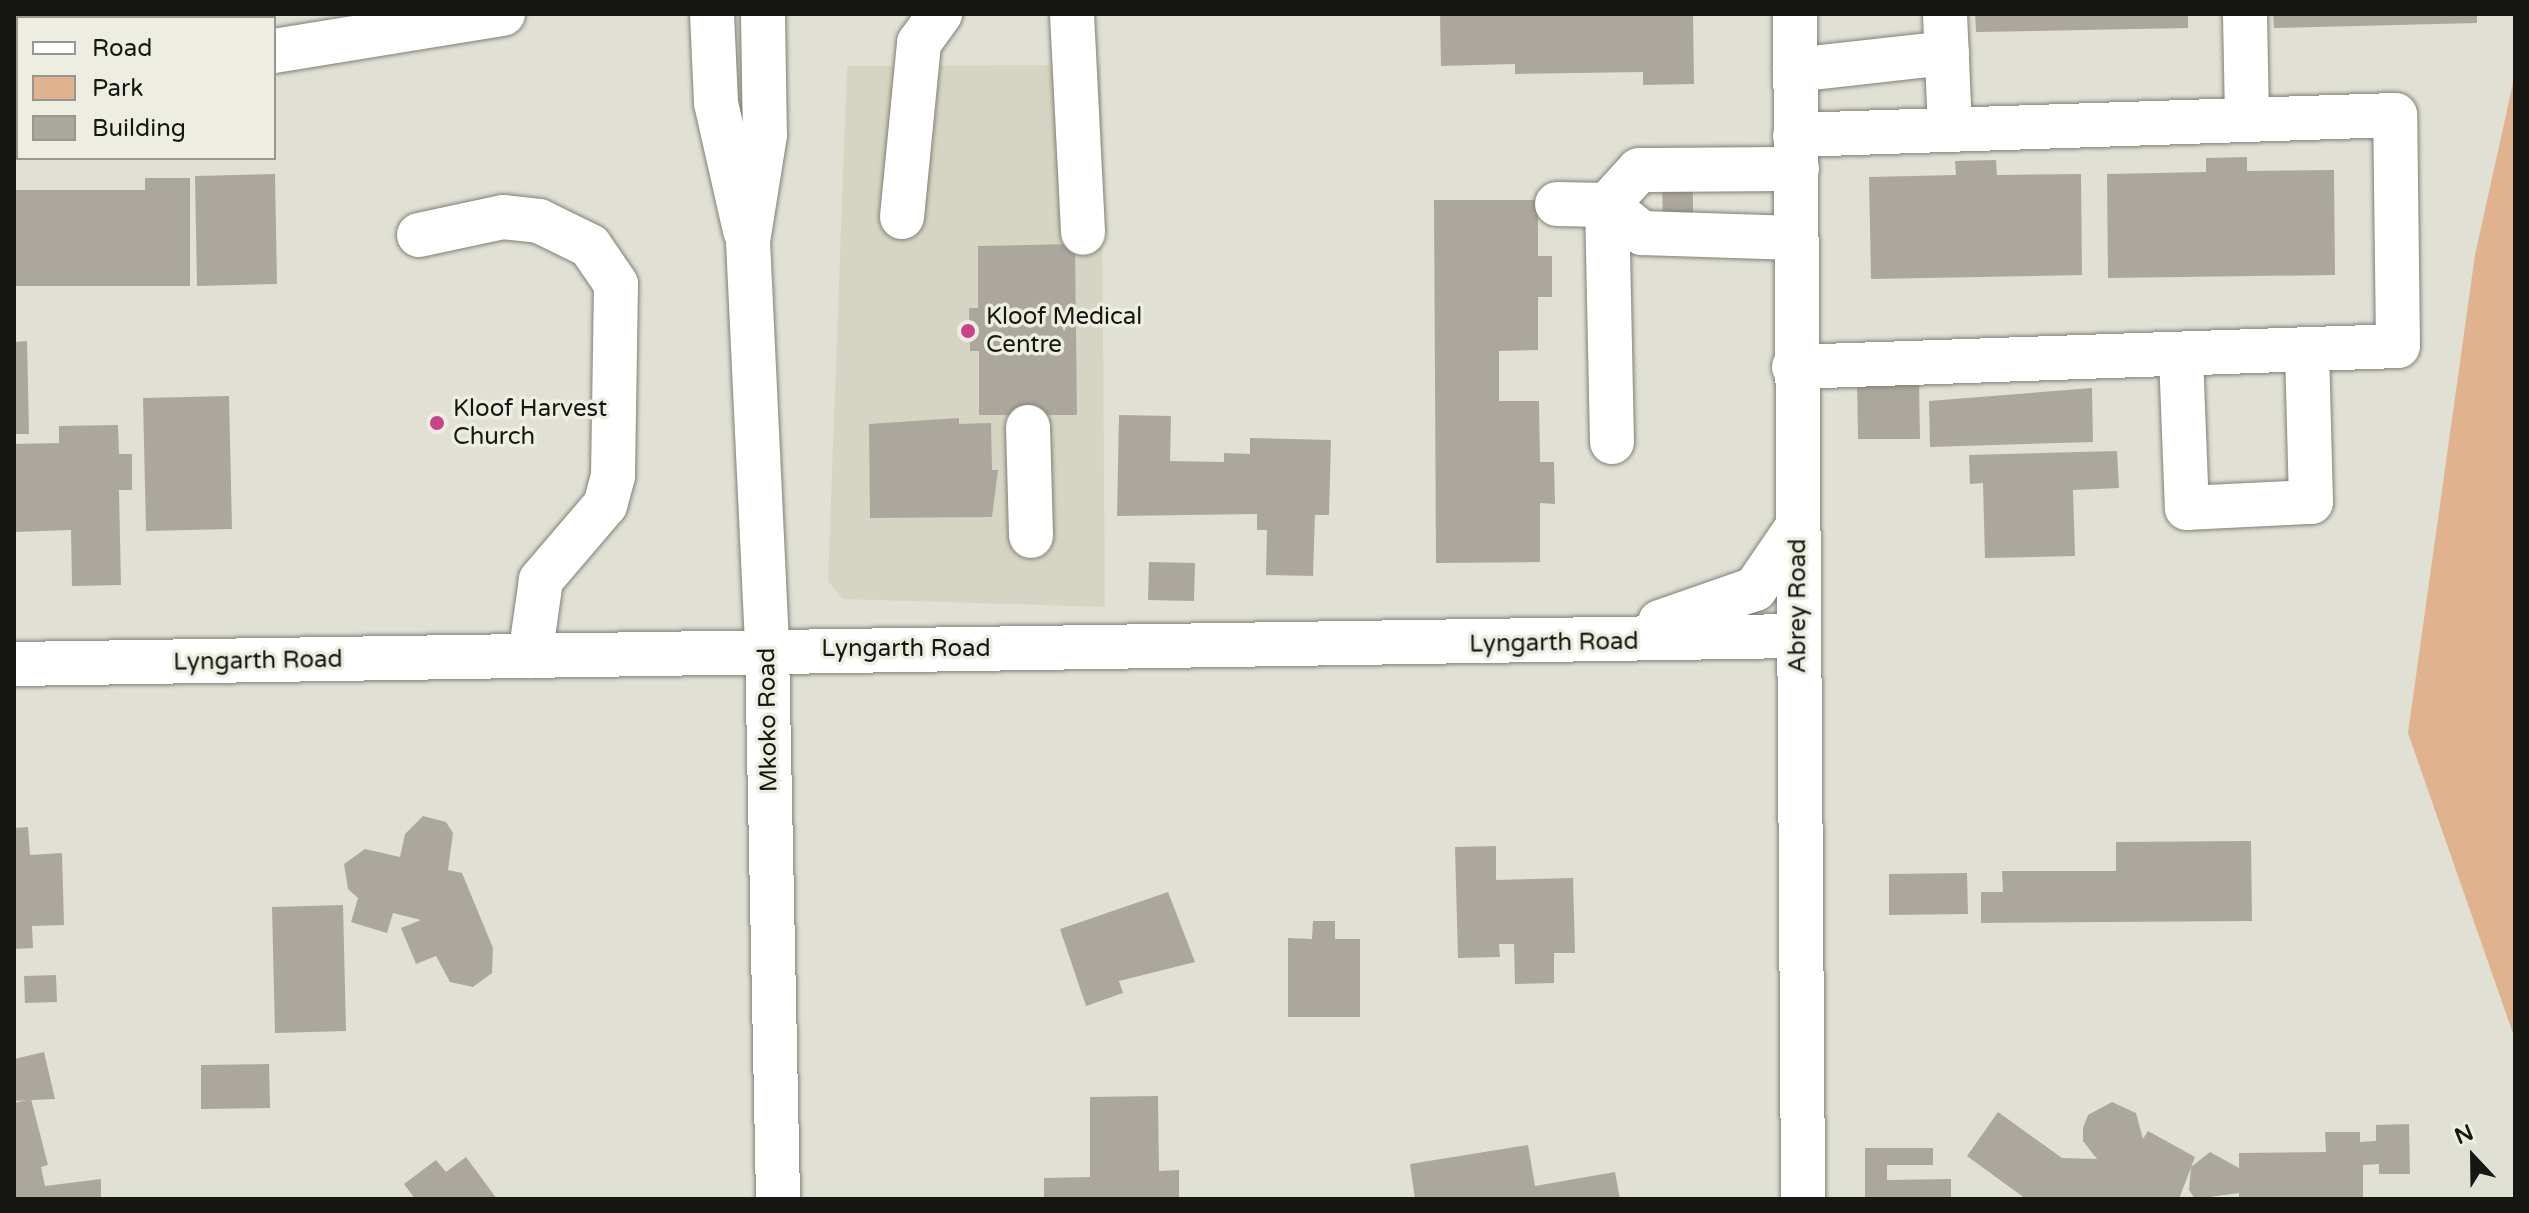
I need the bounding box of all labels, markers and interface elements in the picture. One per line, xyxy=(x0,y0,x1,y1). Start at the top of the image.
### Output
legend xyxy=(16,16,276,160)
text: Road xyxy=(92,34,152,63)
text: Park xyxy=(92,74,143,103)
text: Building xyxy=(92,114,186,143)
place label: Kloof Medical Centre xyxy=(986,303,1142,359)
marker: Kloof Medical Centre xyxy=(957,320,979,342)
place label: Kloof Harvest Church xyxy=(453,395,607,451)
marker: Kloof Harvest Church xyxy=(428,414,446,432)
street label: Abrey Road xyxy=(1784,539,1812,673)
street label: Lyngarth Road xyxy=(1469,627,1639,659)
street label: Lyngarth Road xyxy=(821,635,991,663)
street label: Lyngarth Road xyxy=(173,645,343,677)
street label: Mkoko Road xyxy=(752,648,784,792)
north arrow xyxy=(2433,1117,2513,1197)
text: N xyxy=(2451,1119,2477,1150)

